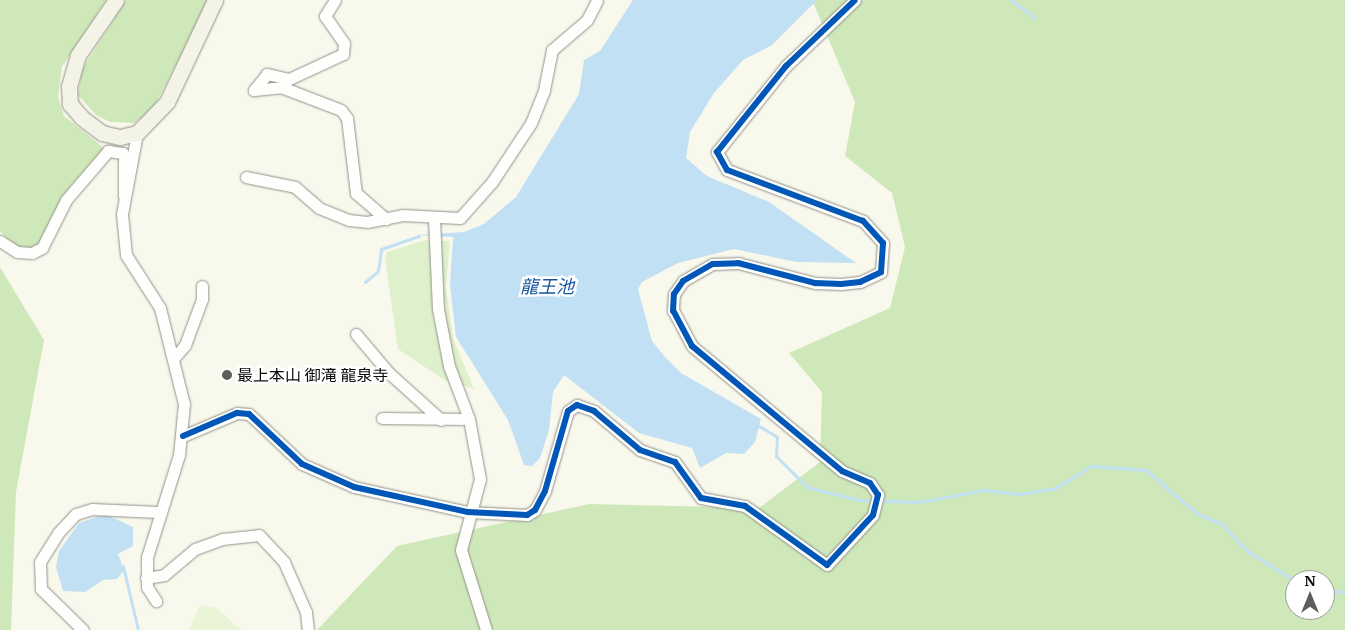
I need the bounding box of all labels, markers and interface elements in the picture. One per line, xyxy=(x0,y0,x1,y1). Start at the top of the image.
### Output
water label: 龍王池 xyxy=(520,276,574,298)
place label: 最上本山 御滝 龍泉寺 xyxy=(237,365,389,385)
marker: 最上本山 御滝 龍泉寺 xyxy=(221,369,233,381)
north arrow xyxy=(1285,570,1335,620)
text: N xyxy=(1304,572,1316,590)

